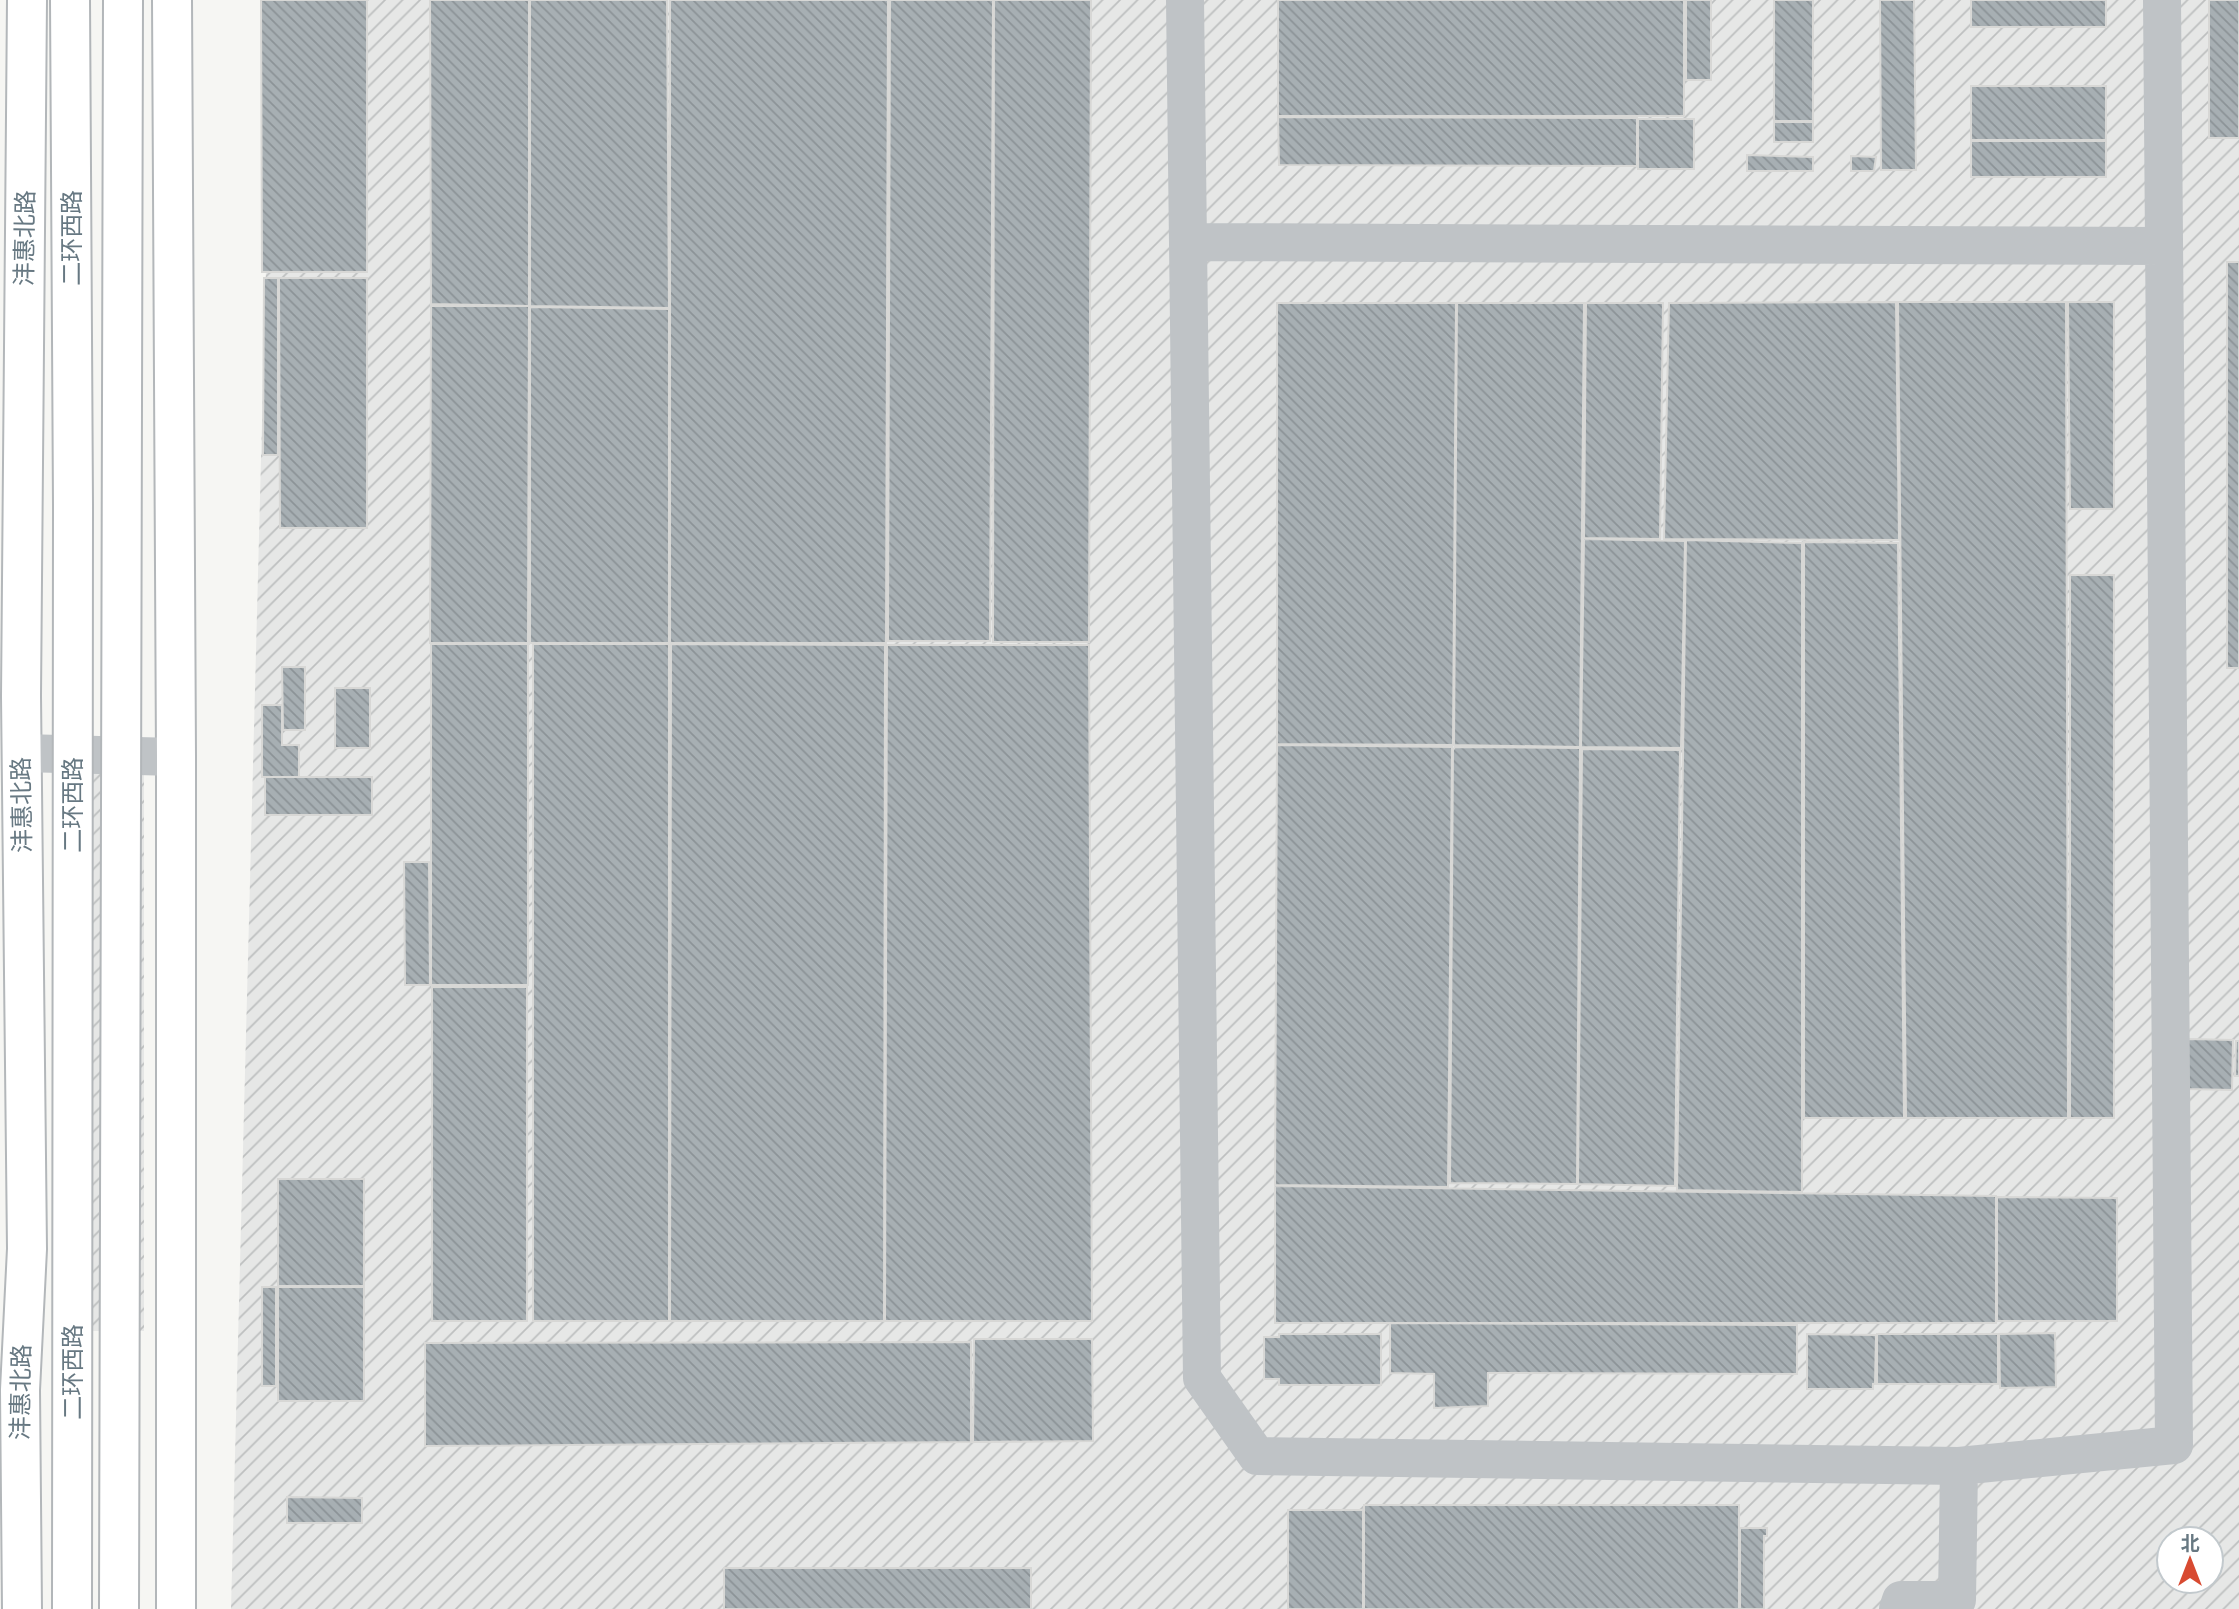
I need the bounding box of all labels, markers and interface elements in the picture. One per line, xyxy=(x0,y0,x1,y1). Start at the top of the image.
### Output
street label: 沣惠北路 xyxy=(9,190,39,286)
street label: 二环西路 xyxy=(57,190,85,286)
street label: 沣惠北路 xyxy=(6,757,36,853)
street label: 二环西路 xyxy=(58,757,86,853)
street label: 二环西路 xyxy=(58,1324,86,1420)
street label: 沣惠北路 xyxy=(5,1344,35,1440)
north arrow xyxy=(2155,1525,2225,1595)
text: 北 xyxy=(2180,1532,2200,1554)

